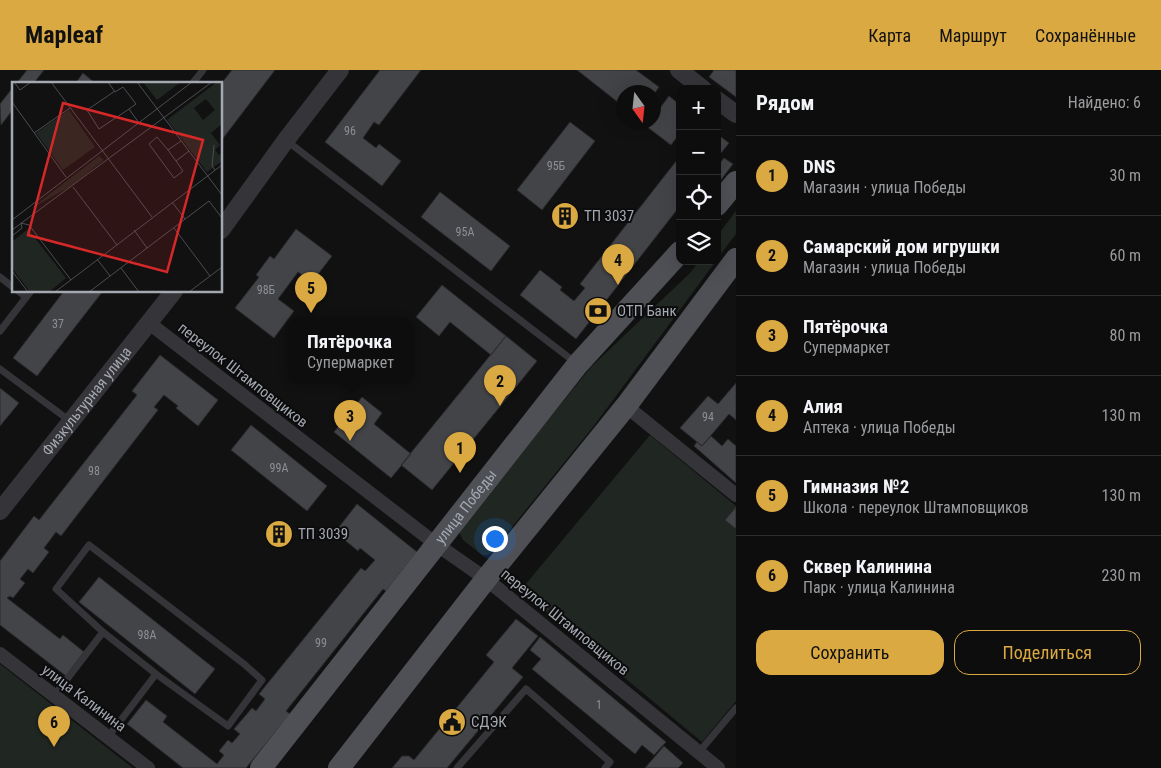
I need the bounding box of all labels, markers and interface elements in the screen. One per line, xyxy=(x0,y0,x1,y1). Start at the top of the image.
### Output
text: Mapleaf xyxy=(25,21,103,49)
text: Карта xyxy=(868,25,911,46)
text: Маршрут xyxy=(939,25,1007,46)
text: Сохранённые xyxy=(1035,25,1136,46)
inset map xyxy=(12,82,222,292)
north arrow xyxy=(616,85,661,130)
map controls xyxy=(676,85,721,265)
button: + xyxy=(676,85,721,130)
text: Рядом xyxy=(756,91,815,115)
text: Найдено: 6 xyxy=(1068,93,1141,112)
house number: 96 xyxy=(344,124,356,138)
button: − xyxy=(676,130,721,175)
text: DNS xyxy=(803,155,836,178)
house number: 95Б xyxy=(547,159,566,173)
text: 1 xyxy=(768,166,776,185)
text: 30 m xyxy=(1109,166,1141,185)
button: locate xyxy=(676,175,721,220)
text: Магазин · улица Победы xyxy=(803,178,966,197)
building icon: ТП 3037 xyxy=(550,201,580,231)
place label: ТП 3037 xyxy=(584,207,634,225)
button: layers xyxy=(676,220,721,265)
house number: 95А xyxy=(456,225,474,239)
text: Самарский дом игрушки xyxy=(803,235,1000,258)
pin: 4 xyxy=(602,244,634,285)
text: 2 xyxy=(768,246,776,265)
text: 60 m xyxy=(1109,246,1141,265)
text: Магазин · улица Победы xyxy=(803,258,966,277)
pin: 5 xyxy=(295,272,327,313)
house number: 98Б xyxy=(257,283,276,297)
bank icon: ОТП Банк xyxy=(583,296,613,326)
place label: ОТП Банк xyxy=(617,302,677,320)
text: Пятёрочка xyxy=(803,315,888,338)
house number: 37 xyxy=(52,317,64,331)
popup xyxy=(288,318,413,383)
street label: переулок Штамповщиков xyxy=(175,319,311,431)
text: 3 xyxy=(768,326,776,345)
text: 80 m xyxy=(1109,326,1141,345)
text: Пятёрочка xyxy=(307,330,392,353)
text: Супермаркет xyxy=(803,338,890,357)
street label: Физкультурная улица xyxy=(38,343,135,459)
text: Супермаркет xyxy=(307,353,394,372)
pin: 2 xyxy=(484,365,516,406)
text: Алия xyxy=(803,395,843,418)
pin: 3 xyxy=(334,400,366,441)
text: 4 xyxy=(768,406,776,425)
text: 130 m xyxy=(1102,406,1141,425)
house number: 94 xyxy=(702,410,714,424)
text: Аптека · улица Победы xyxy=(803,418,956,437)
pin: 1 xyxy=(444,432,476,473)
house number: 99А xyxy=(270,461,288,475)
house number: 98 xyxy=(88,464,100,478)
street label: улица Победы xyxy=(431,466,501,547)
text: Гимназия №2 xyxy=(803,475,909,498)
text: 5 xyxy=(768,486,776,505)
text: 130 m xyxy=(1102,486,1141,505)
text: Школа · переулок Штамповщиков xyxy=(803,498,1029,517)
building icon: ТП 3039 xyxy=(264,519,294,549)
place label: ТП 3039 xyxy=(298,525,348,543)
your location xyxy=(482,526,508,552)
text: Сквер Калинина xyxy=(803,555,932,578)
street label: переулок Штамповщиков xyxy=(497,565,633,679)
text: 6 xyxy=(768,566,776,585)
text: 230 m xyxy=(1102,566,1141,585)
text: Парк · улица Калинина xyxy=(803,578,955,597)
house number: 98А xyxy=(138,628,156,642)
button: Сохранить xyxy=(756,630,944,675)
button: Поделиться xyxy=(954,630,1141,675)
house number: 99 xyxy=(315,636,327,650)
street label: улица Калинина xyxy=(38,661,130,735)
house number: 1 xyxy=(596,698,602,712)
pin: 6 xyxy=(38,706,70,747)
public building icon: СДЭК xyxy=(437,707,467,737)
place label: СДЭК xyxy=(471,713,507,731)

